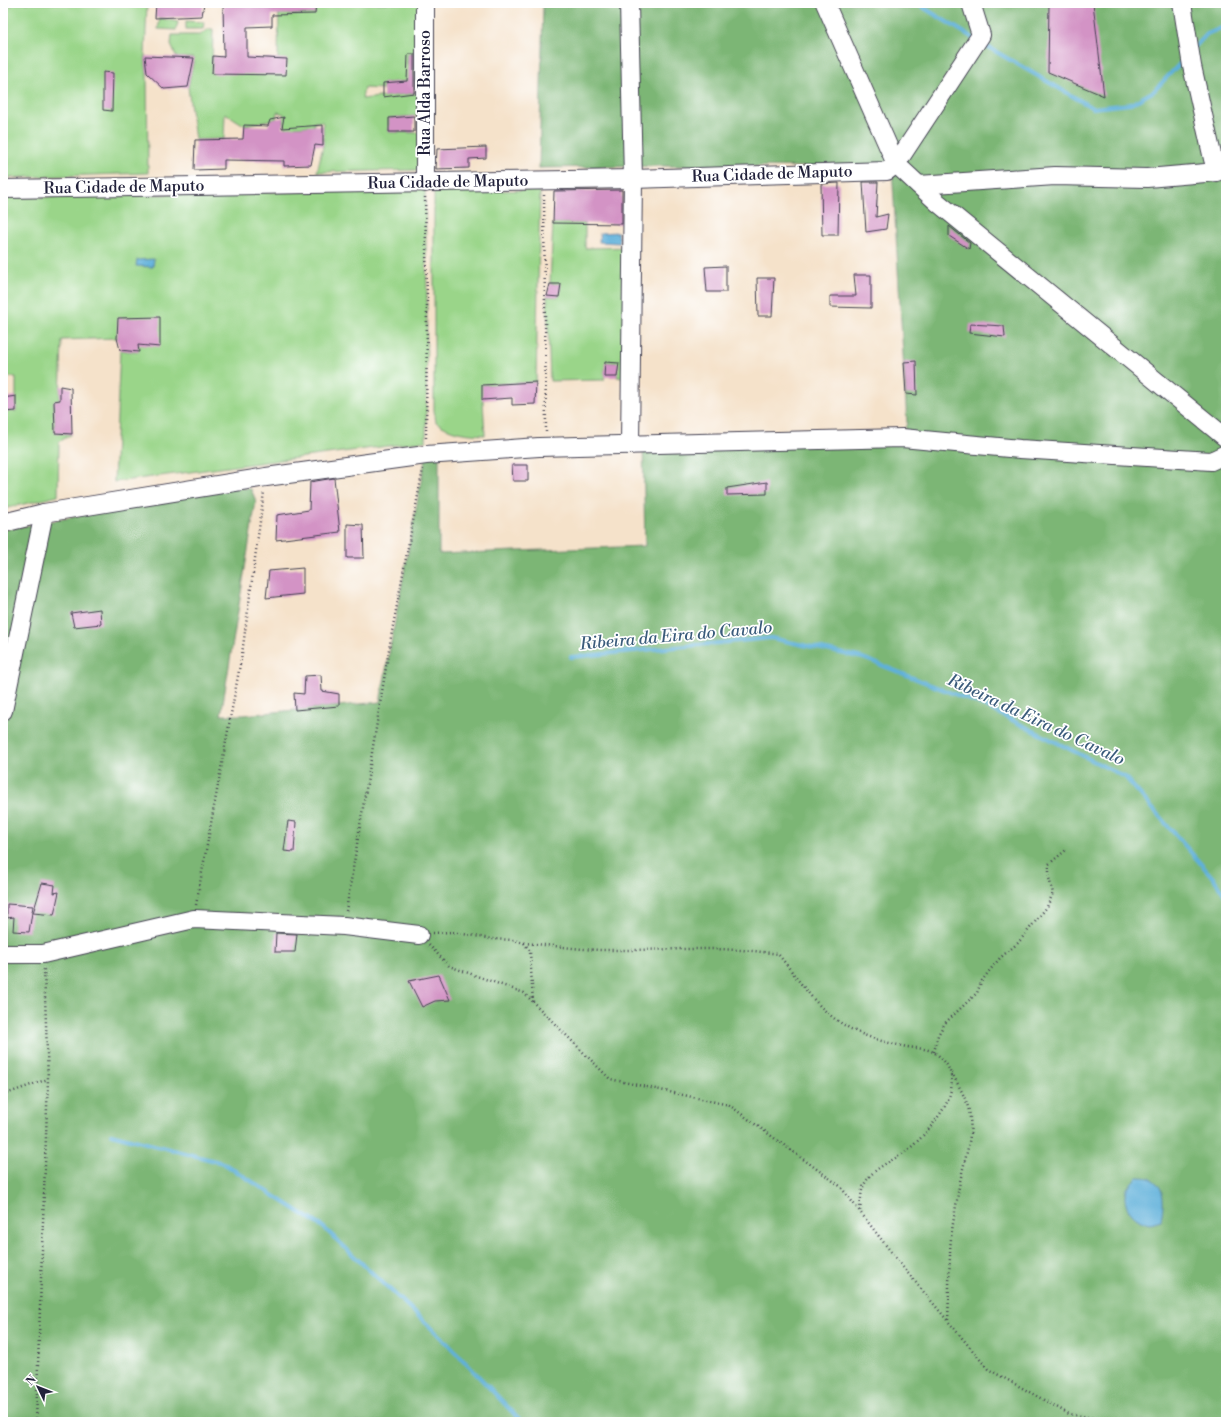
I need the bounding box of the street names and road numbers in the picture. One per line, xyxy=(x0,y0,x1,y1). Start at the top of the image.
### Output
street label: Rua Alda Barroso xyxy=(415,30,435,156)
street label: Rua Cidade de Maputo xyxy=(691,161,853,187)
street label: Rua Cidade de Maputo xyxy=(367,171,529,193)
street label: Rua Cidade de Maputo xyxy=(43,176,205,198)

